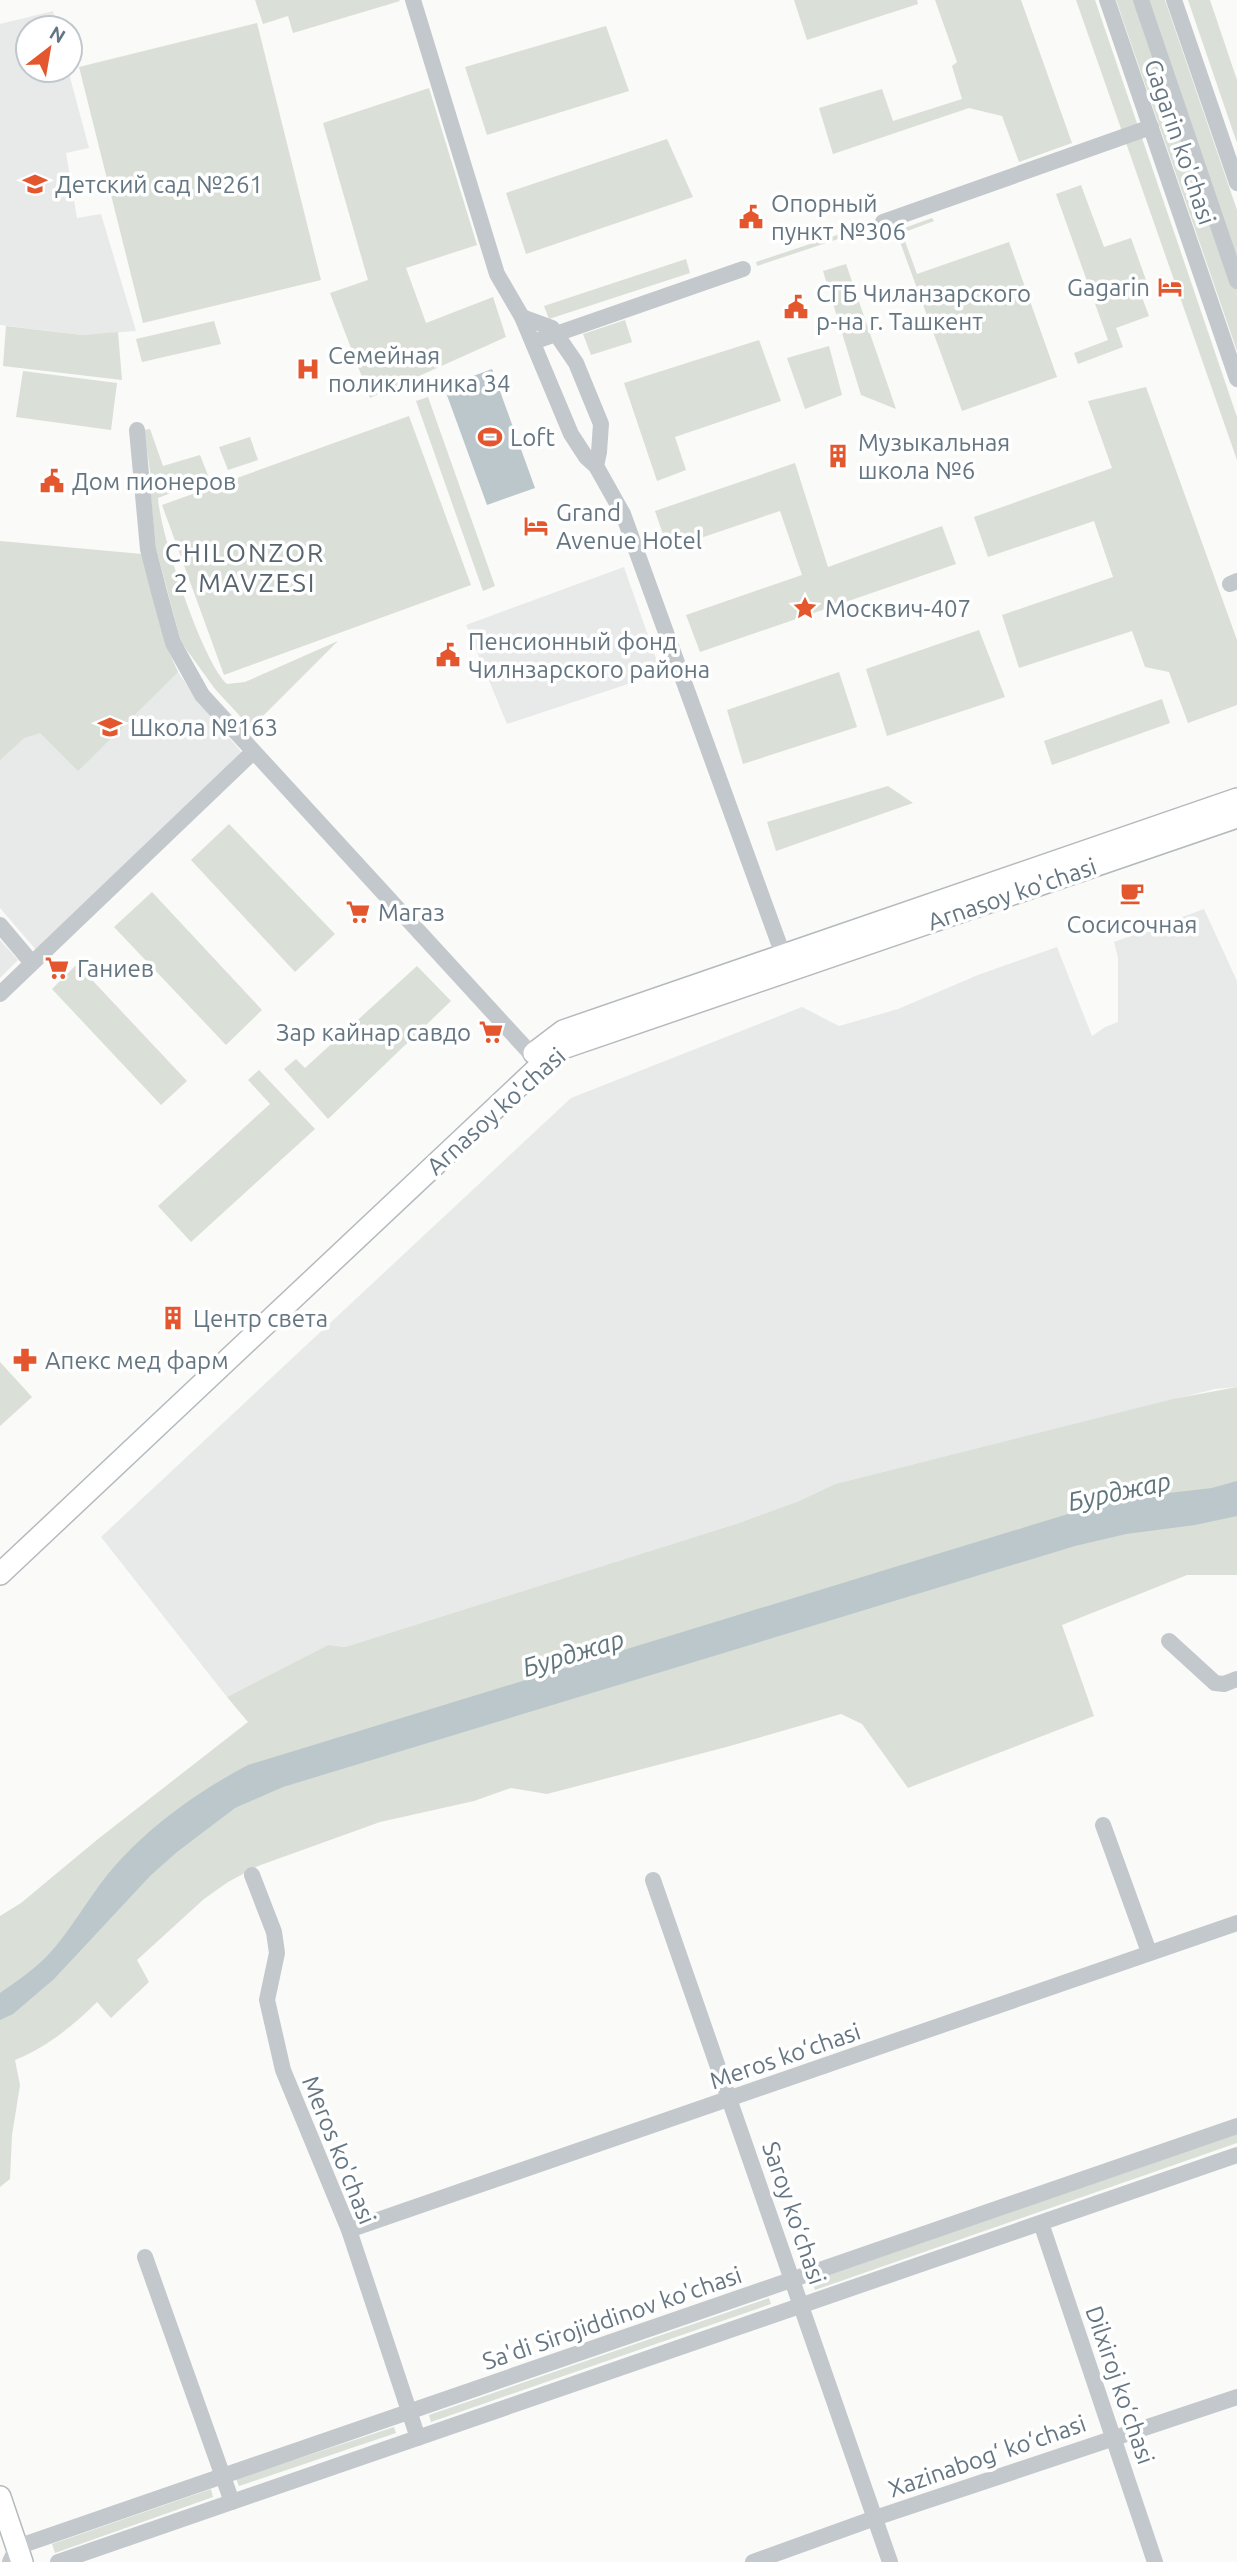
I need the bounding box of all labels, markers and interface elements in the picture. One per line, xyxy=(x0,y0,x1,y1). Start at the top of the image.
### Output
north arrow xyxy=(14,14,84,84)
text: N xyxy=(46,21,70,48)
street label: Gagarin ko'chasi xyxy=(1139,56,1221,228)
school or university icon: Детский сад №261 xyxy=(21,170,49,198)
place label: Детский сад №261 xyxy=(55,171,263,198)
place label: Опорный пункт №306 xyxy=(771,190,906,245)
public building icon: Опорный пункт №306 xyxy=(737,203,765,231)
hotel icon: Gagarin xyxy=(1156,273,1184,301)
place label: Gagarin xyxy=(1067,274,1150,301)
place label: СГБ Чиланзарского р-на г. Ташкент xyxy=(816,280,1031,335)
public building icon: СГБ Чиланзарского р-на г. Ташкент xyxy=(782,293,810,321)
place label: Семейная поликлиника 34 xyxy=(328,342,511,397)
hospital icon: Семейная поликлиника 34 xyxy=(294,355,322,383)
sports icon: Loft xyxy=(476,423,504,451)
place label: Loft xyxy=(510,424,555,451)
place label: Mузыкальная школа №6 xyxy=(858,429,1010,484)
building icon: Mузыкальная школа №6 xyxy=(824,442,852,470)
public building icon: Дом пионеров xyxy=(38,467,66,495)
place label: Дом пионеров xyxy=(72,468,236,495)
place label: Grand Avenue Hotel xyxy=(556,499,702,554)
hotel icon: Grand Avenue Hotel xyxy=(522,512,550,540)
district label: CHILONZOR 2 MAVZESI xyxy=(165,538,325,597)
place icon: Москвич-407 xyxy=(791,594,819,622)
place label: Москвич-407 xyxy=(825,595,971,622)
place label: Пенсионный фонд Чилнзарского района xyxy=(468,628,710,683)
public building icon: Пенсионный фонд Чилнзарского района xyxy=(434,641,462,669)
school or university icon: Школа №163 xyxy=(96,713,124,741)
place label: Школа №163 xyxy=(130,714,278,741)
street label: Arnasoy ko'chasi xyxy=(924,852,1100,936)
cafe icon: Сосисочная xyxy=(1118,879,1146,907)
supermarket icon: Магаз xyxy=(344,898,372,926)
place label: Магаз xyxy=(378,899,445,926)
place label: Сосисочная xyxy=(1066,911,1198,938)
supermarket icon: Ганиев xyxy=(43,954,71,982)
place label: Ганиев xyxy=(77,955,154,982)
supermarket icon: Зар кайнар савдо xyxy=(477,1018,505,1046)
place label: Зар кайнар савдо xyxy=(276,1019,471,1046)
street label: Arnasoy ko'chasi xyxy=(421,1042,571,1180)
building icon: Центр света xyxy=(159,1304,187,1332)
place label: Центр света xyxy=(193,1305,328,1332)
pharmacy icon: Апекс мед фарм xyxy=(11,1346,39,1374)
place label: Апекс мед фарм xyxy=(45,1347,229,1374)
water label: Бурджар xyxy=(1065,1466,1173,1516)
water label: Бурджар xyxy=(519,1624,627,1682)
street label: Meros ko‘chasi xyxy=(706,2018,864,2094)
street label: Meros ko'chasi xyxy=(297,2072,381,2228)
street label: Saroy ko‘chasi xyxy=(757,2138,831,2288)
street label: Sa'di Sirojiddinov ko'chasi xyxy=(479,2261,745,2375)
street label: Dilxiroj ko‘chasi xyxy=(1080,2302,1160,2468)
street label: Xazinabog‘ ko‘chasi xyxy=(885,2410,1089,2502)

